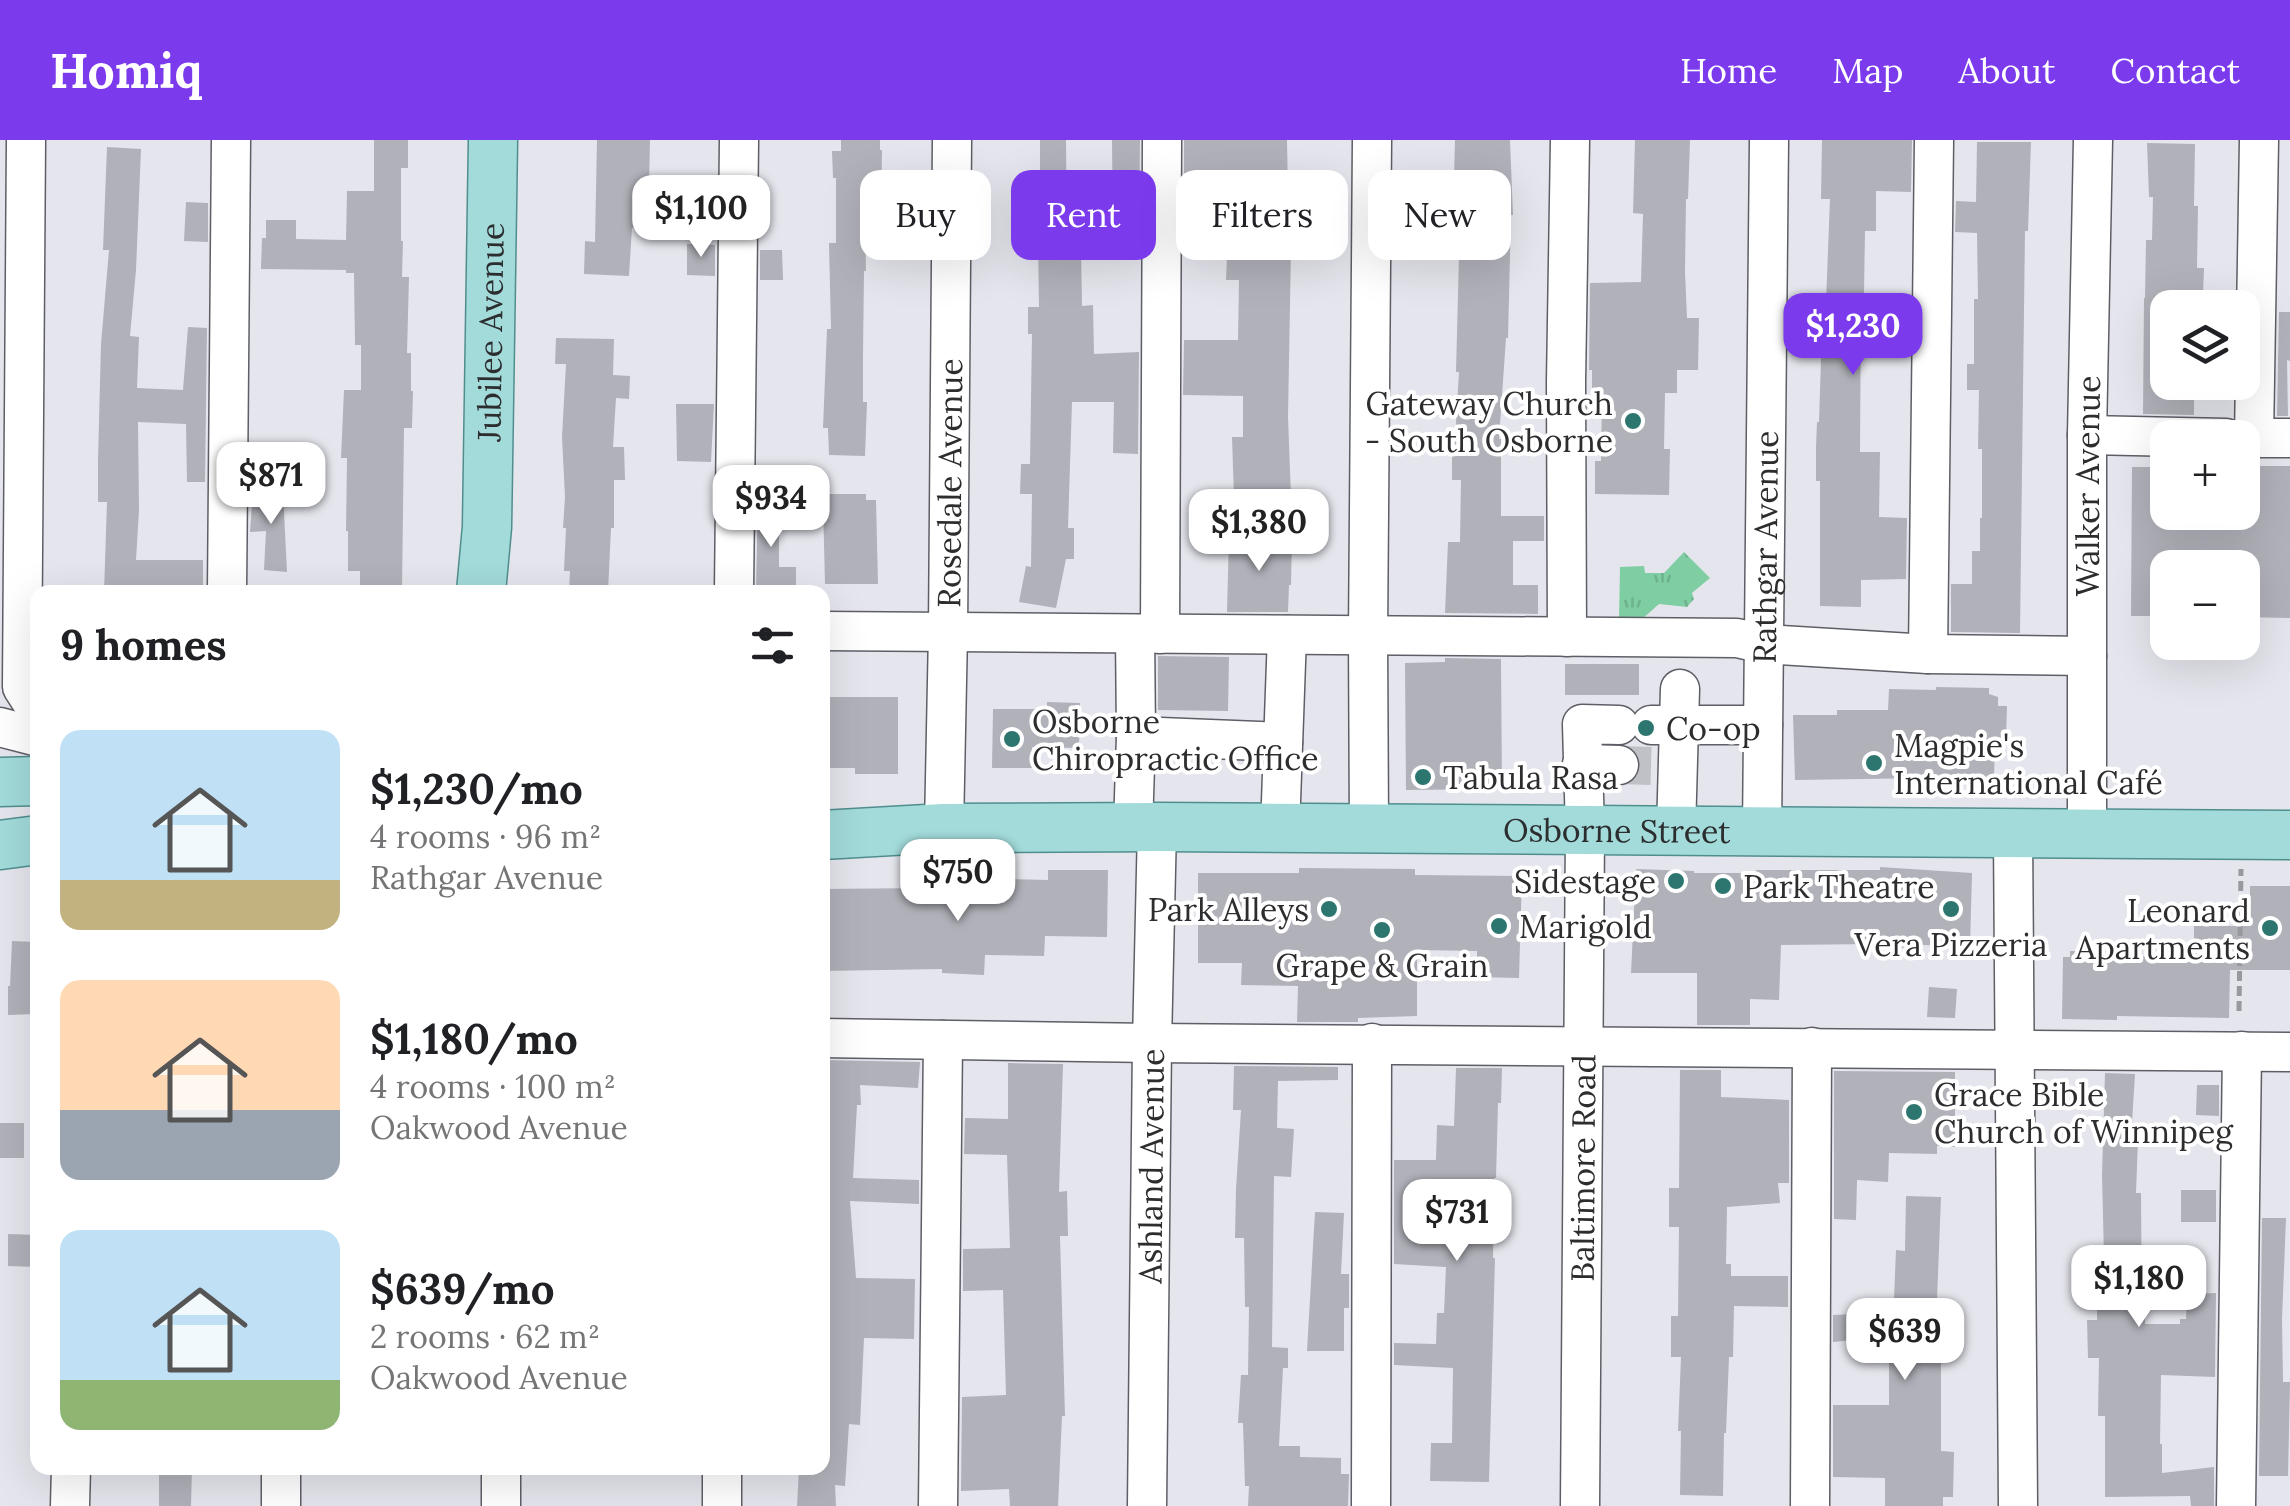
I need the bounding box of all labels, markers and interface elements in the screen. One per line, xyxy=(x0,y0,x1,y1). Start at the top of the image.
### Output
text: Homiq xyxy=(50,40,202,101)
text: Home xyxy=(1680,48,1777,93)
text: Map xyxy=(1832,48,1903,93)
text: About xyxy=(1958,48,2056,93)
text: Contact xyxy=(2111,48,2240,93)
chip: Buy xyxy=(860,170,991,260)
chip: Rent xyxy=(1011,170,1156,260)
chip: Filters xyxy=(1176,170,1348,260)
chip: New xyxy=(1368,170,1511,260)
pin: $1,100 xyxy=(620,175,782,260)
text: $1,100 xyxy=(654,187,748,228)
street label: Jubilee Avenue xyxy=(468,222,512,443)
map controls xyxy=(2150,290,2260,660)
button: layers xyxy=(2150,290,2260,400)
pin: $1,230 xyxy=(1772,293,1934,378)
text: $1,230 xyxy=(1805,305,1901,346)
street label: Rosedale Avenue xyxy=(928,358,971,608)
street label: Walker Avenue xyxy=(2067,375,2109,597)
place label: Gateway Church - South Osborne xyxy=(1365,383,1613,461)
marker: Gateway Church - South Osborne xyxy=(1622,410,1644,432)
button: + xyxy=(2150,420,2260,530)
street label: Rathgar Avenue xyxy=(1743,430,1787,664)
pin: $871 xyxy=(212,442,330,527)
text: $871 xyxy=(238,454,304,495)
pin: $934 xyxy=(712,465,830,550)
text: $934 xyxy=(735,477,807,518)
pin: $1,380 xyxy=(1178,489,1340,574)
text: $1,380 xyxy=(1211,501,1307,542)
button: − xyxy=(2150,550,2260,660)
text: 9 homes xyxy=(60,618,227,672)
icon: filters xyxy=(745,618,800,673)
place label: Osborne Chiropractic Office xyxy=(1032,701,1319,779)
place label: Co-op xyxy=(1666,708,1761,749)
marker: Co-op xyxy=(1635,717,1657,739)
place label: Magpie's International Café xyxy=(1894,725,2163,803)
marker: Osborne Chiropractic Office xyxy=(1001,728,1023,750)
marker: Magpie's International Café xyxy=(1863,752,1885,774)
place label: Tabula Rasa xyxy=(1443,757,1619,798)
text: $1,230/mo xyxy=(370,762,583,816)
marker: Tabula Rasa xyxy=(1412,766,1434,788)
icon: home xyxy=(140,770,260,890)
street label: Osborne Street xyxy=(1503,809,1731,852)
text: 4 rooms · 96 m² xyxy=(370,816,601,857)
pin: $750 xyxy=(899,839,1017,924)
text: $750 xyxy=(922,851,994,892)
text: Rathgar Avenue xyxy=(370,857,603,898)
place label: Sidestage xyxy=(1514,861,1656,902)
place label: Park Theatre xyxy=(1743,866,1935,907)
marker: Sidestage xyxy=(1665,870,1687,892)
marker: Park Theatre xyxy=(1712,875,1734,897)
place label: Park Alleys xyxy=(1148,889,1309,930)
place label: Leonard Apartments xyxy=(2075,890,2250,968)
marker: Park Alleys xyxy=(1318,898,1340,920)
marker: Vera Pizzeria xyxy=(1940,898,1962,920)
place label: Marigold xyxy=(1519,906,1652,947)
marker: Marigold xyxy=(1488,915,1510,937)
marker: Leonard Apartments xyxy=(2259,917,2281,939)
marker: Grape & Grain xyxy=(1371,919,1393,941)
place label: Vera Pizzeria xyxy=(1854,924,2047,965)
place label: Grape & Grain xyxy=(1276,945,1488,986)
text: $1,180/mo xyxy=(370,1012,578,1066)
icon: home xyxy=(140,1020,260,1140)
street label: Ashland Avenue xyxy=(1129,1048,1172,1285)
street label: Baltimore Road xyxy=(1561,1054,1604,1282)
text: 4 rooms · 100 m² xyxy=(370,1066,616,1107)
place label: Grace Bible Church of Winnipeg xyxy=(1934,1074,2234,1152)
marker: Grace Bible Church of Winnipeg xyxy=(1903,1101,1925,1123)
text: Oakwood Avenue xyxy=(370,1107,628,1148)
pin: $731 xyxy=(1398,1179,1516,1264)
text: $731 xyxy=(1425,1191,1489,1232)
pin: $1,180 xyxy=(2058,1245,2220,1330)
text: $1,180 xyxy=(2093,1257,2185,1298)
text: $639/mo xyxy=(370,1262,554,1316)
icon: home xyxy=(140,1270,260,1390)
pin: $639 xyxy=(1846,1298,1964,1383)
text: $639 xyxy=(1868,1310,1942,1351)
text: 2 rooms · 62 m² xyxy=(370,1316,600,1357)
text: Oakwood Avenue xyxy=(370,1357,628,1398)

